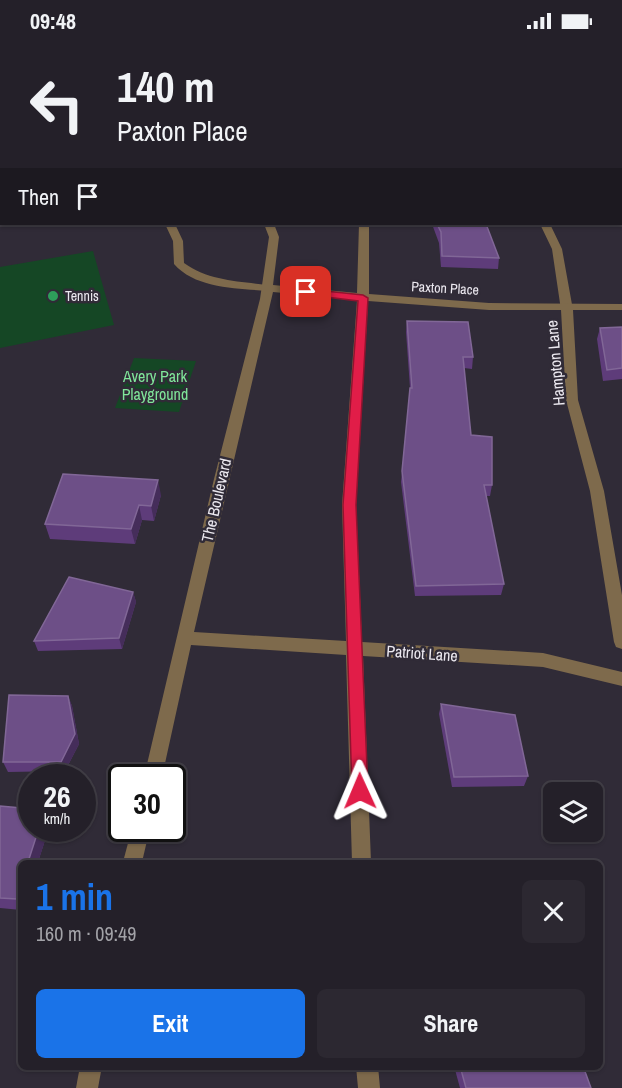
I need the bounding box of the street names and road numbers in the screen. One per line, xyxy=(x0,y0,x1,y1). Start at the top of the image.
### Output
street label: Paxton Place xyxy=(411,277,479,299)
street label: Hampton Lane xyxy=(540,319,570,407)
street label: The Boulevard xyxy=(196,456,236,544)
street label: Patriot Lane xyxy=(386,640,458,666)

